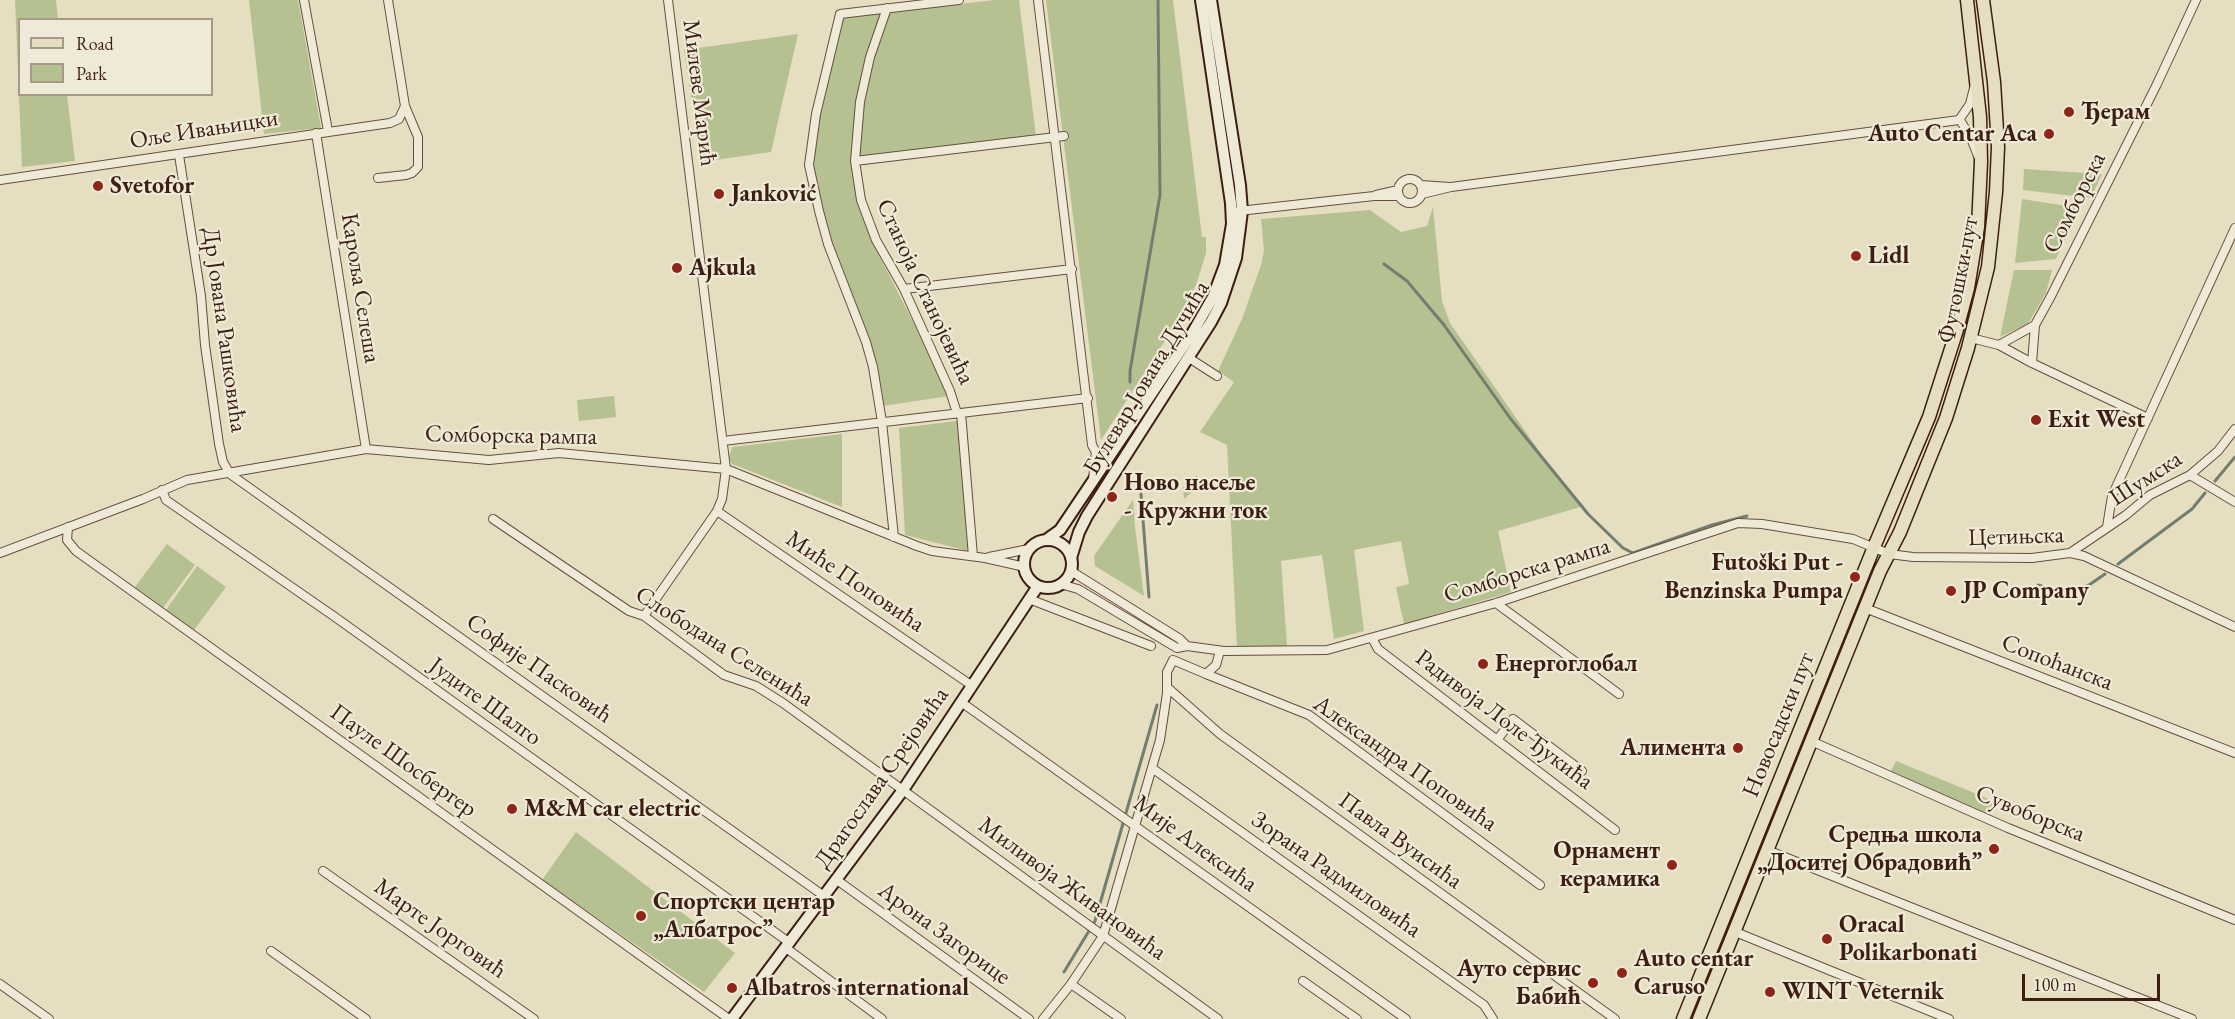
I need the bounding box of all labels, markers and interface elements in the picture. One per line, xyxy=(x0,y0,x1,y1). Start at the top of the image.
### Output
legend xyxy=(18,18,213,96)
street label: Милеве Марић xyxy=(676,18,722,168)
text: Road xyxy=(76,32,114,55)
text: Park xyxy=(76,62,107,85)
place label: Ђерам xyxy=(2081,98,2150,126)
street label: Оље Ивањицки xyxy=(128,104,280,156)
marker: Ђерам xyxy=(2062,105,2076,119)
place label: Auto Centar Aca xyxy=(1868,120,2037,148)
marker: Auto Centar Aca xyxy=(2042,127,2056,141)
street label: Сомборска xyxy=(2037,148,2113,258)
place label: Svetofor xyxy=(110,172,194,200)
marker: Svetofor xyxy=(91,179,105,193)
place label: Janković xyxy=(731,180,816,208)
marker: Janković xyxy=(712,187,726,201)
street label: Станоја Станојевића xyxy=(869,195,981,389)
street label: Кароља Селеша xyxy=(334,211,386,365)
street label: Футошки пут xyxy=(1933,214,1985,346)
street label: Др Јована Рашковића xyxy=(195,226,253,434)
place label: Lidl xyxy=(1868,242,1909,270)
marker: Lidl xyxy=(1849,249,1863,263)
place label: Ajkula xyxy=(689,254,756,282)
marker: Ajkula xyxy=(670,261,684,275)
street label: Булевар Јована Дучића xyxy=(1078,276,1216,480)
place label: Exit West xyxy=(2048,406,2145,434)
marker: Exit West xyxy=(2029,413,2043,427)
street label: Сомборска рампа xyxy=(425,420,597,452)
street label: Шумска xyxy=(2104,445,2188,513)
place label: Ново насеље - Кружни ток xyxy=(1124,469,1268,525)
marker: Ново насеље - Кружни ток xyxy=(1105,490,1119,504)
street label: Цетињска xyxy=(1967,521,2065,553)
street label: Миће Поповића xyxy=(780,525,930,639)
street label: Сомборска рампа xyxy=(1440,532,1614,610)
place label: Futoški Put - Benzinska Pumpa xyxy=(1664,549,1843,605)
marker: Futoški Put - Benzinska Pumpa xyxy=(1848,570,1862,584)
place label: JP Company xyxy=(1963,577,2089,605)
street label: Слободана Селенића xyxy=(629,580,819,714)
marker: JP Company xyxy=(1944,584,1958,598)
street label: Софије Пасковић xyxy=(460,608,618,730)
street label: Сопоћанска xyxy=(1997,629,2117,697)
street label: Радивоја Лоле Ђукића xyxy=(1409,644,1599,796)
street label: Новосадски пут xyxy=(1737,648,1821,802)
place label: Енергоглобал xyxy=(1495,650,1637,678)
street label: Јудите Шалго xyxy=(423,652,547,752)
marker: Енергоглобал xyxy=(1476,657,1490,671)
street label: Драгослава Срејовића xyxy=(809,682,955,874)
street label: Александра Поповића xyxy=(1308,690,1502,838)
street label: Пауле Шосбергер xyxy=(324,698,482,824)
place label: Алимента xyxy=(1620,734,1726,762)
marker: Алимента xyxy=(1731,741,1745,755)
street label: Сувоборска xyxy=(1971,779,2089,849)
street label: Павла Вуисића xyxy=(1332,786,1468,896)
street label: Мије Алексића xyxy=(1127,789,1263,899)
place label: M&M car electric xyxy=(524,795,701,823)
marker: M&M car electric xyxy=(505,802,519,816)
street label: Зорана Радмиловића xyxy=(1245,806,1427,944)
street label: Миливоја Живановића xyxy=(972,811,1172,967)
place label: Средња школа „Доситеј Обрадовић” xyxy=(1757,821,1982,877)
place label: Орнамент керамика xyxy=(1553,837,1660,893)
marker: Средња школа „Доситеј Обрадовић” xyxy=(1987,842,2001,856)
marker: Орнамент керамика xyxy=(1665,858,1679,872)
street label: Марте Јорговић xyxy=(368,873,512,985)
street label: Арона Загорице xyxy=(872,876,1016,992)
place label: Спортски центар „Албатрос” xyxy=(653,888,835,944)
marker: Спортски центар „Албатрос” xyxy=(634,909,648,923)
place label: Oracal Polikarbonati xyxy=(1839,911,1977,967)
marker: Oracal Polikarbonati xyxy=(1820,932,1834,946)
place label: Auto centar Caruso xyxy=(1634,945,1753,1001)
place label: Ауто сервис Бабић xyxy=(1457,955,1581,1011)
scale bar xyxy=(2025,962,2163,1000)
marker: Auto centar Caruso xyxy=(1615,966,1629,980)
text: 100 m xyxy=(2033,973,2077,996)
place label: Albatros international xyxy=(744,974,969,1002)
marker: Ауто сервис Бабић xyxy=(1586,976,1600,990)
place label: WINT Veternik xyxy=(1782,978,1944,1006)
marker: Albatros international xyxy=(725,981,739,995)
marker: WINT Veternik xyxy=(1763,985,1777,999)

